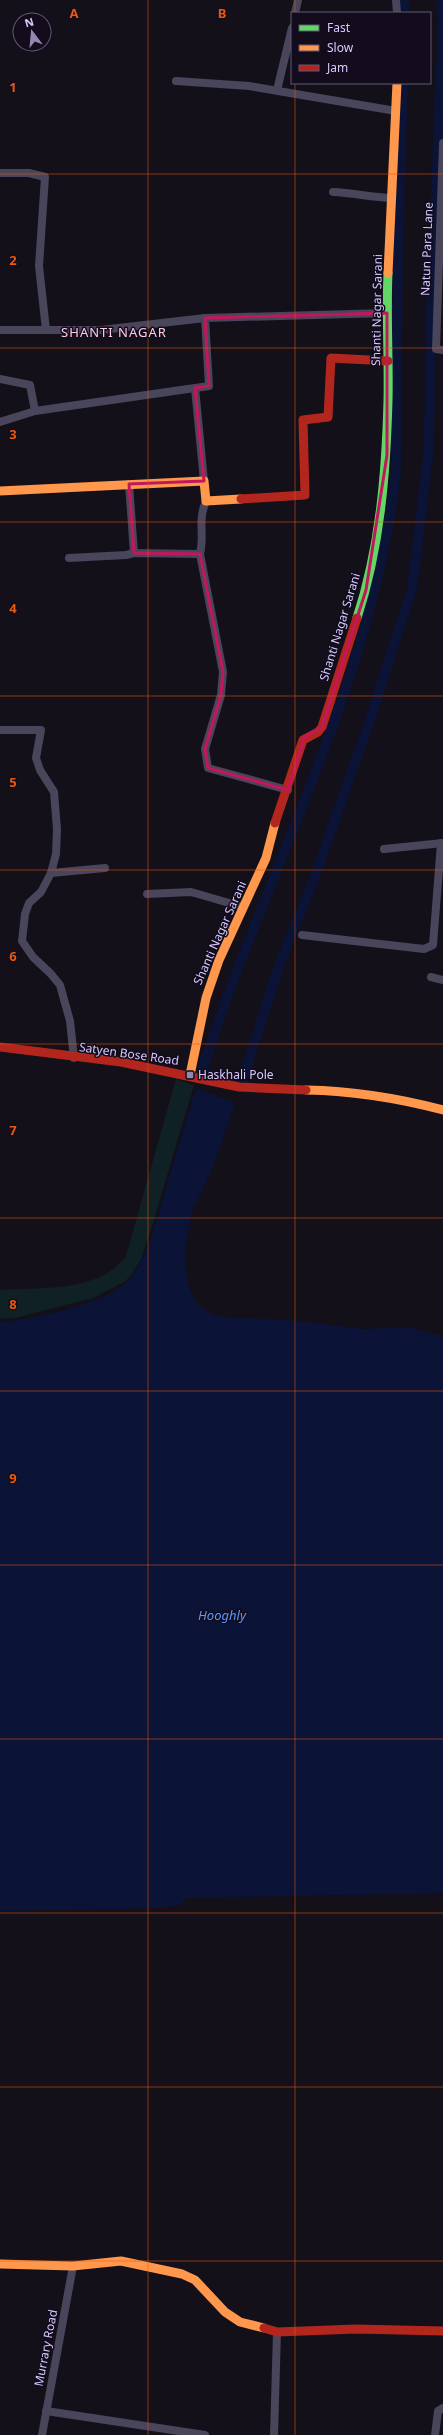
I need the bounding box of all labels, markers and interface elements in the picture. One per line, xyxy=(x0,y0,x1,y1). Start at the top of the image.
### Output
text: A xyxy=(70,4,79,22)
text: B xyxy=(218,4,226,22)
north arrow xyxy=(12,12,52,52)
legend xyxy=(291,12,431,84)
text: N xyxy=(23,13,35,30)
text: Fast xyxy=(327,19,351,36)
text: Slow xyxy=(327,39,354,56)
text: Jam xyxy=(326,59,348,76)
text: 1 xyxy=(9,78,17,96)
street label: Natun Para Lane xyxy=(416,202,437,296)
text: 2 xyxy=(9,251,17,269)
street label: Shanti Nagar Sarani xyxy=(367,254,386,366)
district label: SHANTI NAGAR xyxy=(61,323,167,341)
text: 3 xyxy=(9,425,17,443)
street label: Shanti Nagar Sarani xyxy=(315,571,364,683)
text: 4 xyxy=(9,599,17,617)
text: 5 xyxy=(9,773,17,791)
street label: Shanti Nagar Sarani xyxy=(189,878,250,987)
text: 6 xyxy=(9,947,17,965)
street label: Satyen Bose Road xyxy=(78,1038,180,1069)
place label: Haskhali Pole xyxy=(198,1066,274,1083)
marker: Haskhali Pole xyxy=(185,1070,195,1080)
text: 7 xyxy=(9,1121,17,1139)
text: 8 xyxy=(9,1295,17,1313)
text: 9 xyxy=(9,1469,17,1487)
water label: Hooghly xyxy=(198,1606,247,1624)
street label: Murrary Road xyxy=(30,2308,61,2388)

